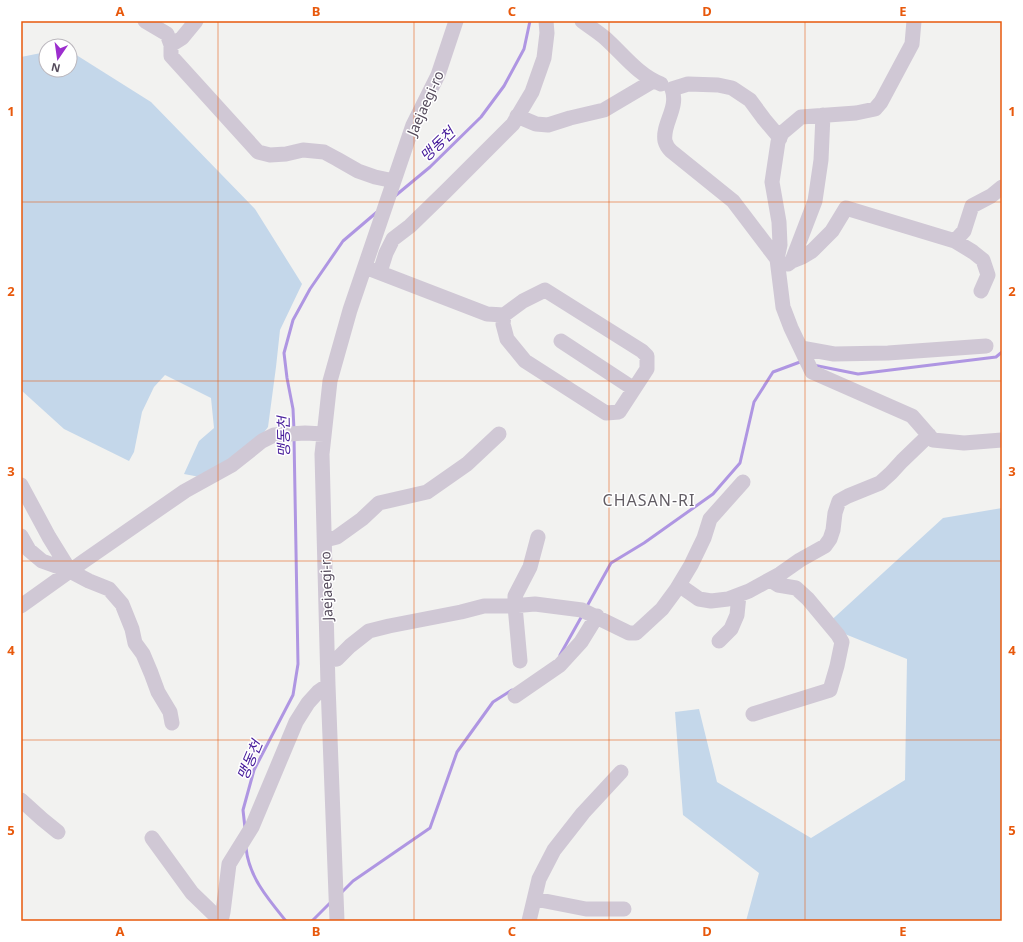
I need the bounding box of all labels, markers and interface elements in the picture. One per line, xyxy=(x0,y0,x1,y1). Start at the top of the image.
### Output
text: A xyxy=(116,2,125,20)
text: B xyxy=(312,2,320,20)
text: C xyxy=(508,2,516,20)
text: D xyxy=(702,2,712,20)
text: E xyxy=(899,2,907,20)
north arrow xyxy=(38,38,78,78)
text: N xyxy=(50,60,62,77)
street label: Jaejaegi-ro xyxy=(401,67,448,141)
text: 1 xyxy=(7,102,15,120)
text: 1 xyxy=(1008,102,1016,120)
water label: 맹동천 xyxy=(415,121,460,166)
text: 2 xyxy=(7,282,15,300)
text: 2 xyxy=(1008,282,1016,300)
water label: 맹동천 xyxy=(273,414,293,458)
text: 3 xyxy=(7,462,15,480)
text: 3 xyxy=(1008,462,1016,480)
district label: CHASAN-RI xyxy=(603,489,695,511)
street label: Jaejaegi-ro xyxy=(315,551,337,623)
text: 4 xyxy=(7,641,15,659)
text: 4 xyxy=(1008,641,1016,659)
water label: 맹동천 xyxy=(232,735,267,783)
text: 5 xyxy=(7,821,15,839)
text: 5 xyxy=(1008,821,1016,839)
text: A xyxy=(116,922,125,940)
text: B xyxy=(312,922,320,940)
text: C xyxy=(508,922,516,940)
text: D xyxy=(702,922,712,940)
text: E xyxy=(899,922,907,940)

